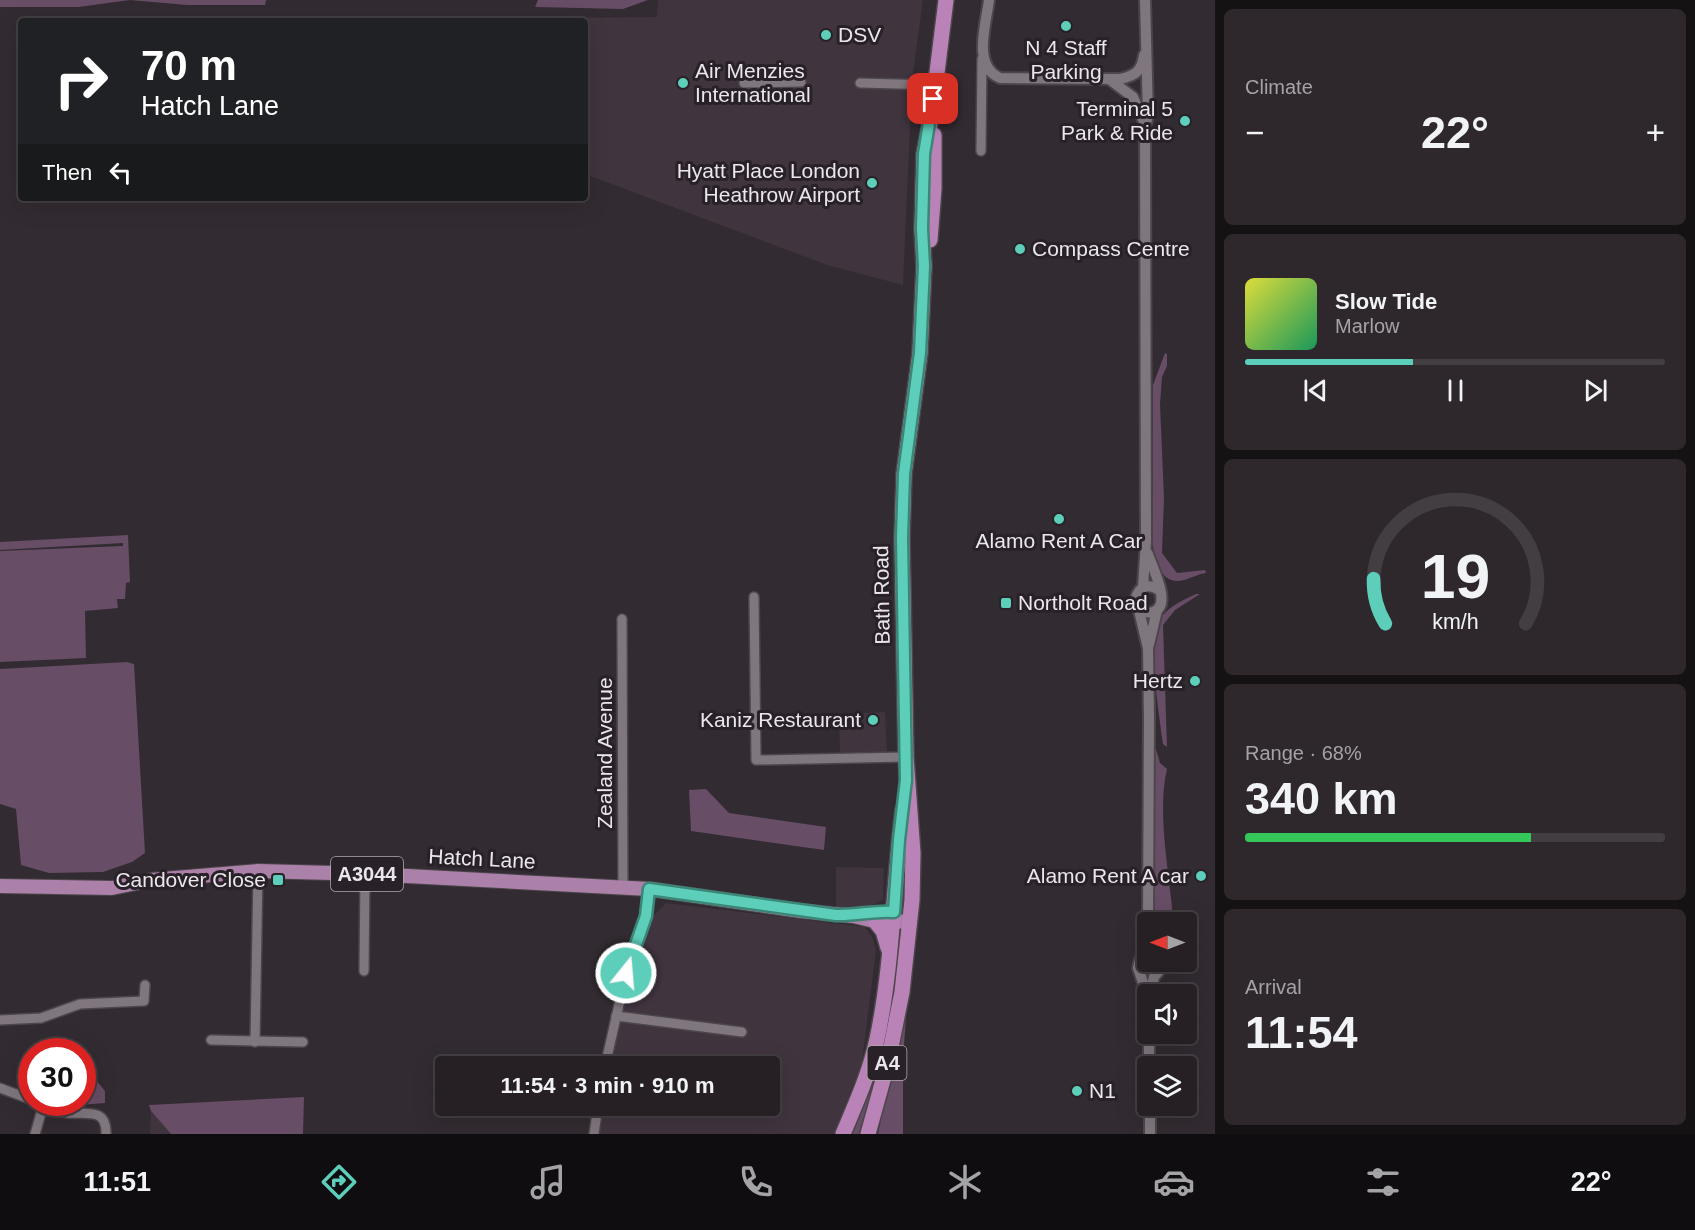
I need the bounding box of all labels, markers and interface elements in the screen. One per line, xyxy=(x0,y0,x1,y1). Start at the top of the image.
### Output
marker: N 4 Staff Parking xyxy=(1059,19,1073,33)
place label: DSV xyxy=(838,23,881,46)
marker: DSV xyxy=(819,28,833,42)
place label: N 4 Staff Parking xyxy=(1025,36,1107,83)
icon: right xyxy=(42,42,120,120)
text: 70 m xyxy=(141,42,237,89)
place label: Air Menzies International xyxy=(695,59,811,106)
pin xyxy=(907,73,958,124)
marker: Air Menzies International xyxy=(676,76,690,90)
text: Climate xyxy=(1245,76,1313,98)
icon: arrive xyxy=(916,82,949,115)
text: Hatch Lane xyxy=(141,91,279,121)
place label: Terminal 5 Park & Ride xyxy=(1061,97,1173,144)
text: 22° xyxy=(1421,107,1489,158)
marker: Terminal 5 Park & Ride xyxy=(1178,114,1192,128)
text: − xyxy=(1245,114,1264,151)
text: + xyxy=(1646,114,1665,151)
icon: left xyxy=(104,156,137,189)
place label: Hyatt Place London Heathrow Airport xyxy=(677,159,860,206)
text: Then xyxy=(42,160,92,185)
marker: Hyatt Place London Heathrow Airport xyxy=(865,176,879,190)
place label: Compass Centre xyxy=(1032,237,1190,260)
marker: Compass Centre xyxy=(1013,242,1027,256)
text: Slow Tide xyxy=(1335,289,1437,314)
text: Marlow xyxy=(1335,315,1399,337)
icon: previous xyxy=(1299,374,1332,407)
icon: pause xyxy=(1439,374,1472,407)
icon: next xyxy=(1579,374,1612,407)
marker: Alamo Rent A Car xyxy=(1052,512,1066,526)
place label: Alamo Rent A Car xyxy=(976,529,1142,552)
text: 19 xyxy=(1420,542,1490,611)
street label: Bath Road xyxy=(869,545,894,645)
place label: Northolt Road xyxy=(1018,591,1148,614)
marker: Northolt Road xyxy=(999,596,1013,610)
text: km/h xyxy=(1432,610,1478,634)
place label: Hertz xyxy=(1133,669,1183,692)
marker: Hertz xyxy=(1188,674,1202,688)
street label: Zealand Avenue xyxy=(593,677,616,829)
place label: Kaniz Restaurant xyxy=(700,708,861,731)
marker: Kaniz Restaurant xyxy=(866,713,880,727)
text: Range · 68% xyxy=(1245,742,1362,764)
text: 340 km xyxy=(1245,773,1398,824)
street label: Hatch Lane xyxy=(428,844,536,873)
road number: A3044 xyxy=(331,857,403,891)
place label: Alamo Rent A car xyxy=(1027,864,1189,887)
place label: Candover Close xyxy=(115,868,266,891)
marker: Alamo Rent A car xyxy=(1194,869,1208,883)
marker: Candover Close xyxy=(271,873,285,887)
north arrow xyxy=(1137,912,1197,972)
map controls xyxy=(1137,912,1197,1116)
position arrow xyxy=(594,941,658,1005)
text: Arrival xyxy=(1245,976,1302,998)
button: sound xyxy=(1137,984,1197,1044)
text: 11:54 xyxy=(1245,1007,1358,1058)
speed limit sign: 30 xyxy=(18,1038,96,1116)
road number: A4 xyxy=(868,1046,906,1080)
button: layers xyxy=(1137,1056,1197,1116)
text: 11:54 · 3 min · 910 m xyxy=(501,1073,715,1098)
place label: N1 xyxy=(1089,1079,1116,1102)
marker: N1 xyxy=(1070,1084,1084,1098)
icon: directions xyxy=(318,1161,360,1203)
icon: music xyxy=(527,1161,569,1203)
icon: phone xyxy=(735,1161,777,1203)
icon: climate xyxy=(944,1161,986,1203)
icon: car xyxy=(1153,1161,1195,1203)
icon: filters xyxy=(1362,1161,1404,1203)
text: 11:51 xyxy=(83,1167,151,1197)
text: 22° xyxy=(1571,1167,1612,1197)

